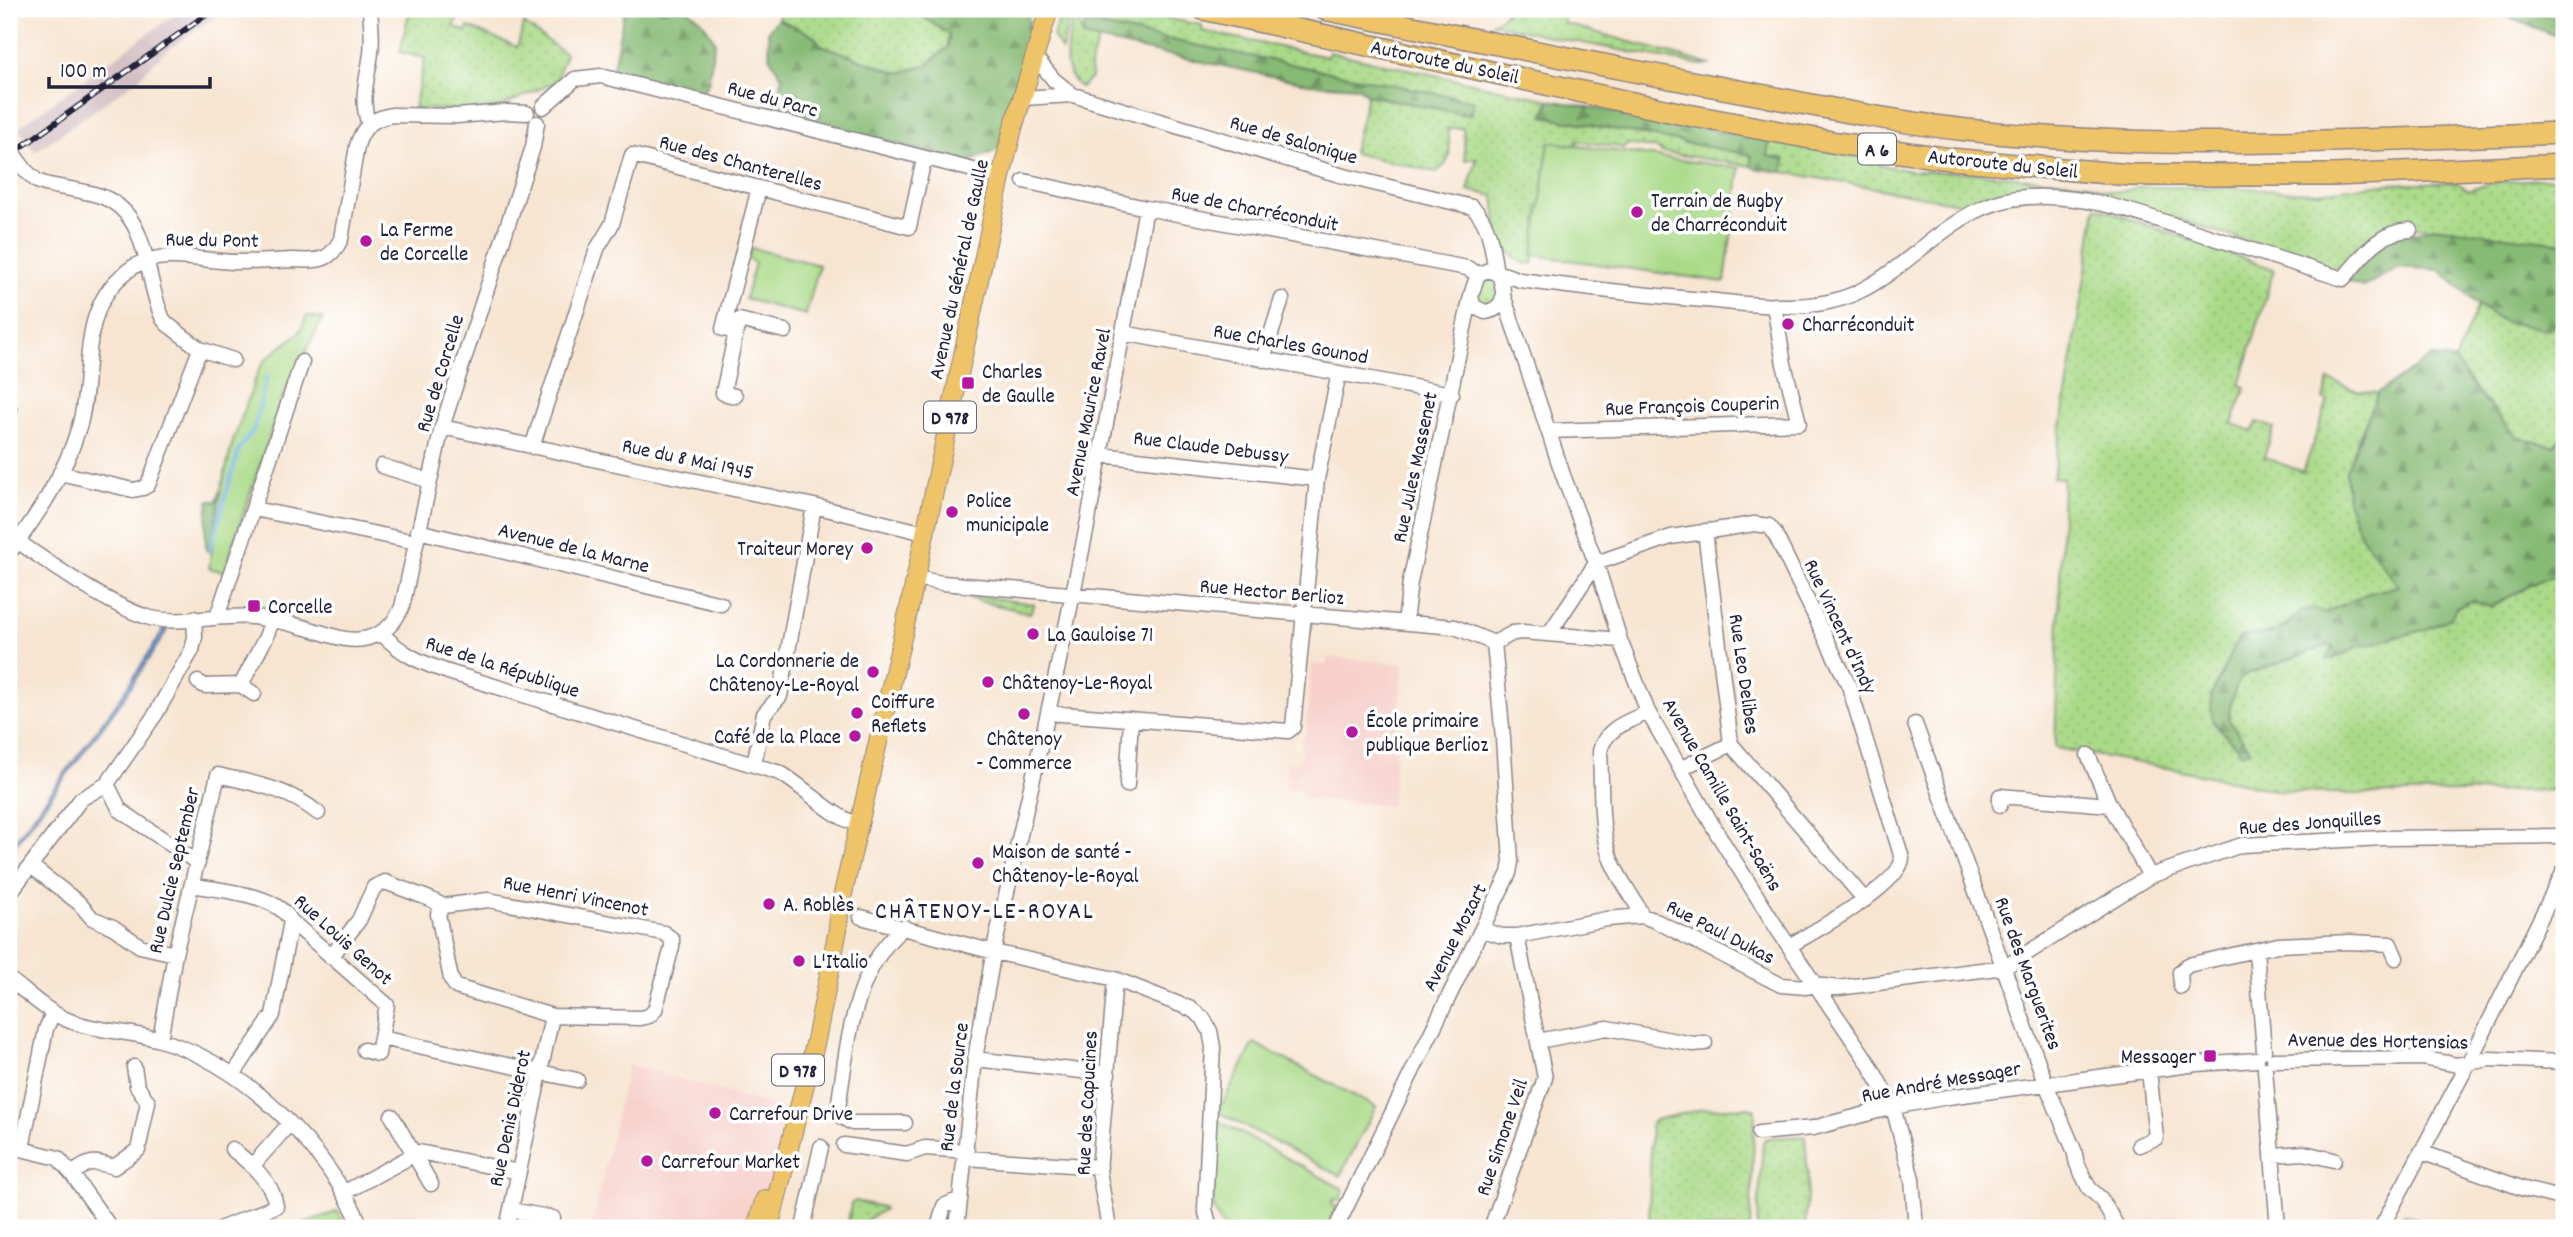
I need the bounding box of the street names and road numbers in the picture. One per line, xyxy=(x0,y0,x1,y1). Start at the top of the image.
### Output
street label: Autoroute du Soleil xyxy=(1367,34,1521,94)
street label: Rue du Parc xyxy=(724,74,821,127)
street label: Rue de Salonique xyxy=(1226,109,1361,174)
street label: Rue des Chanterelles xyxy=(655,129,825,201)
road number: A 6 xyxy=(1858,134,1896,164)
street label: Autoroute du Soleil xyxy=(1926,143,2079,189)
street label: Avenue du Général de Gaulle xyxy=(923,157,999,383)
street label: Rue de Charréconduit xyxy=(1168,180,1341,242)
street label: Rue du Pont xyxy=(165,226,259,258)
street label: Rue de Corcelle xyxy=(410,311,474,436)
street label: Rue Charles Gounod xyxy=(1211,318,1370,374)
street label: Avenue Maurice Ravel xyxy=(1059,326,1121,499)
street label: Rue Jules Massenet xyxy=(1386,389,1448,546)
street label: Rue François Couperin xyxy=(1604,390,1780,426)
road number: D 978 xyxy=(924,402,976,432)
street label: Rue Claude Debussy xyxy=(1131,425,1290,473)
street label: Rue du 8 Mai 1945 xyxy=(619,432,756,490)
street label: Avenue de la Marne xyxy=(495,517,652,583)
street label: Rue Vincent d'Indy xyxy=(1794,555,1883,700)
street label: Rue Hector Berlioz xyxy=(1198,573,1345,615)
street label: Rue Leo Delibes xyxy=(1719,612,1765,737)
street label: Rue de la République xyxy=(421,630,583,708)
street label: Avenue Camille Saint-Saëns xyxy=(1653,693,1788,898)
street label: Rue Dulcie September xyxy=(142,784,210,957)
street label: Rue des Jonquilles xyxy=(2238,805,2383,845)
street label: Rue Henri Vincenot xyxy=(500,869,651,927)
street label: Avenue Mozart xyxy=(1417,879,1497,997)
street label: Rue Louis Genot xyxy=(286,888,398,994)
street label: Rue Paul Dukas xyxy=(1660,893,1779,974)
street label: Rue des Marguerites xyxy=(1985,893,2068,1055)
street label: Rue de la Source xyxy=(933,1021,979,1154)
street label: Avenue des Hortensias xyxy=(2287,1026,2469,1060)
street label: Rue des Capucines xyxy=(1070,1030,1108,1176)
street label: Rue Denis Diderot xyxy=(483,1047,541,1190)
road number: D 978 xyxy=(772,1054,824,1086)
street label: Rue André Messager xyxy=(1859,1055,2024,1113)
street label: Rue Simone Veil xyxy=(1470,1075,1538,1201)

